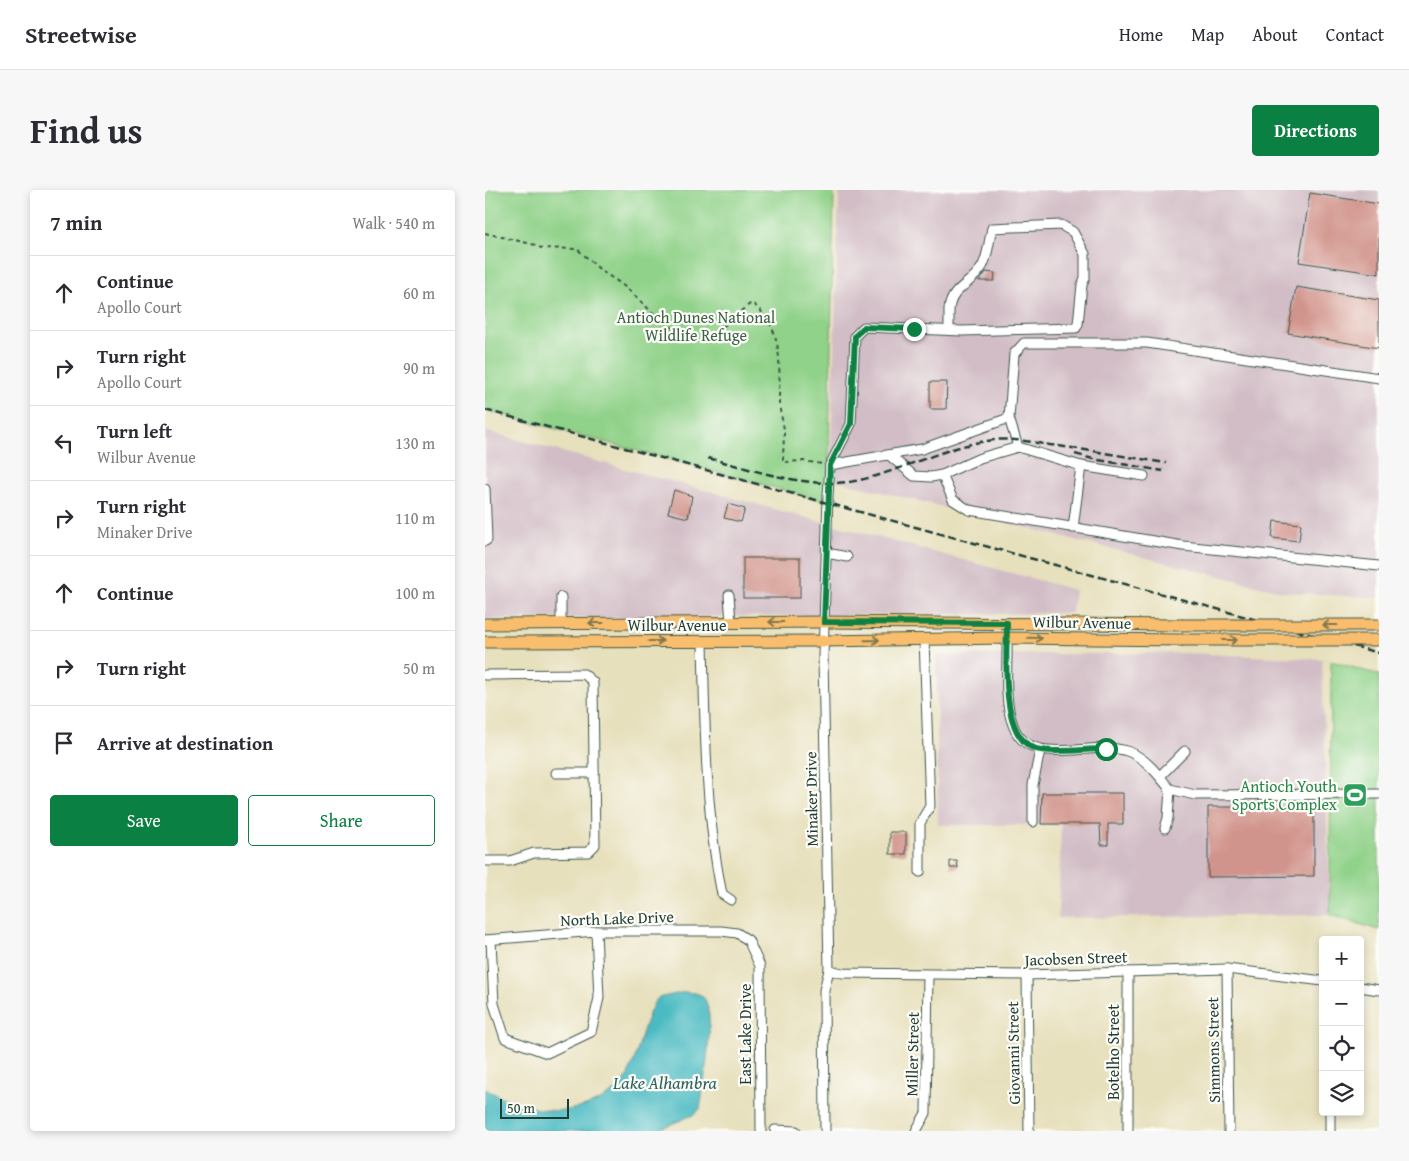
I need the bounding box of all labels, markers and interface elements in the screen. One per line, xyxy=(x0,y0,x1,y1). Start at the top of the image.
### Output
text: Streetwise xyxy=(25,17,137,52)
text: Home xyxy=(1119,21,1163,48)
text: Map xyxy=(1191,21,1224,48)
text: About xyxy=(1252,21,1298,48)
text: Contact xyxy=(1326,21,1384,48)
text: Find us xyxy=(30,105,143,156)
button: Directions xyxy=(1252,105,1379,156)
text: 7 min xyxy=(50,207,102,238)
text: Walk · 540 m xyxy=(352,211,435,235)
text: Continue xyxy=(97,267,174,295)
icon: ahead xyxy=(50,279,78,307)
text: 60 m xyxy=(403,281,435,305)
text: Apollo Court xyxy=(97,295,182,319)
park label: Antioch Dunes National Wildlife Refuge xyxy=(617,305,776,347)
route end xyxy=(903,318,926,341)
text: Turn right xyxy=(97,342,186,370)
icon: right xyxy=(50,354,78,382)
text: 90 m xyxy=(403,356,435,380)
text: Apollo Court xyxy=(97,370,182,394)
text: Turn left xyxy=(97,417,172,445)
icon: left xyxy=(50,429,78,457)
text: 130 m xyxy=(395,431,435,455)
text: Wilbur Avenue xyxy=(97,445,196,469)
text: Turn right xyxy=(97,492,186,520)
icon: right xyxy=(50,504,78,532)
text: 110 m xyxy=(395,506,435,530)
text: Minaker Drive xyxy=(97,520,192,544)
icon: ahead xyxy=(50,579,78,607)
text: Continue xyxy=(97,579,174,607)
text: 100 m xyxy=(395,581,435,605)
street label: Wilbur Avenue xyxy=(1032,609,1132,635)
street label: Wilbur Avenue xyxy=(628,613,726,637)
one-way arrow xyxy=(768,617,784,627)
one-way arrow xyxy=(588,618,604,628)
one-way arrow xyxy=(1322,620,1338,630)
one-way arrow xyxy=(1026,633,1043,643)
one-way arrow xyxy=(864,635,880,645)
one-way arrow xyxy=(1222,635,1238,645)
one-way arrow xyxy=(648,636,664,646)
icon: right xyxy=(50,654,78,682)
text: Turn right xyxy=(97,654,186,682)
text: 50 m xyxy=(403,656,435,680)
icon: arrive xyxy=(50,729,78,757)
text: Arrive at destination xyxy=(97,729,273,757)
route start xyxy=(1095,738,1118,761)
street label: Minaker Drive xyxy=(798,751,824,847)
place label: Antioch Youth Sports Complex xyxy=(1232,774,1338,816)
sports icon: Antioch Youth Sports Complex xyxy=(1342,782,1368,808)
button: Save xyxy=(50,795,238,846)
button: Share xyxy=(248,795,435,846)
street label: North Lake Drive xyxy=(560,904,674,932)
map controls xyxy=(1319,936,1364,1116)
button: + xyxy=(1319,936,1364,981)
street label: Jacobsen Street xyxy=(1022,944,1128,972)
button: − xyxy=(1319,981,1364,1026)
street label: East Lake Drive xyxy=(733,983,757,1085)
street label: Simmons Street xyxy=(1200,996,1226,1103)
street label: Giovanni Street xyxy=(1000,1001,1026,1105)
street label: Botelho Street xyxy=(1101,1004,1125,1100)
street label: Miller Street xyxy=(899,1011,925,1097)
button: locate xyxy=(1319,1026,1364,1071)
water label: Lake Alhambra xyxy=(612,1069,718,1096)
button: layers xyxy=(1319,1071,1364,1116)
scale bar xyxy=(500,1096,569,1119)
text: 50 m xyxy=(507,1098,535,1118)

